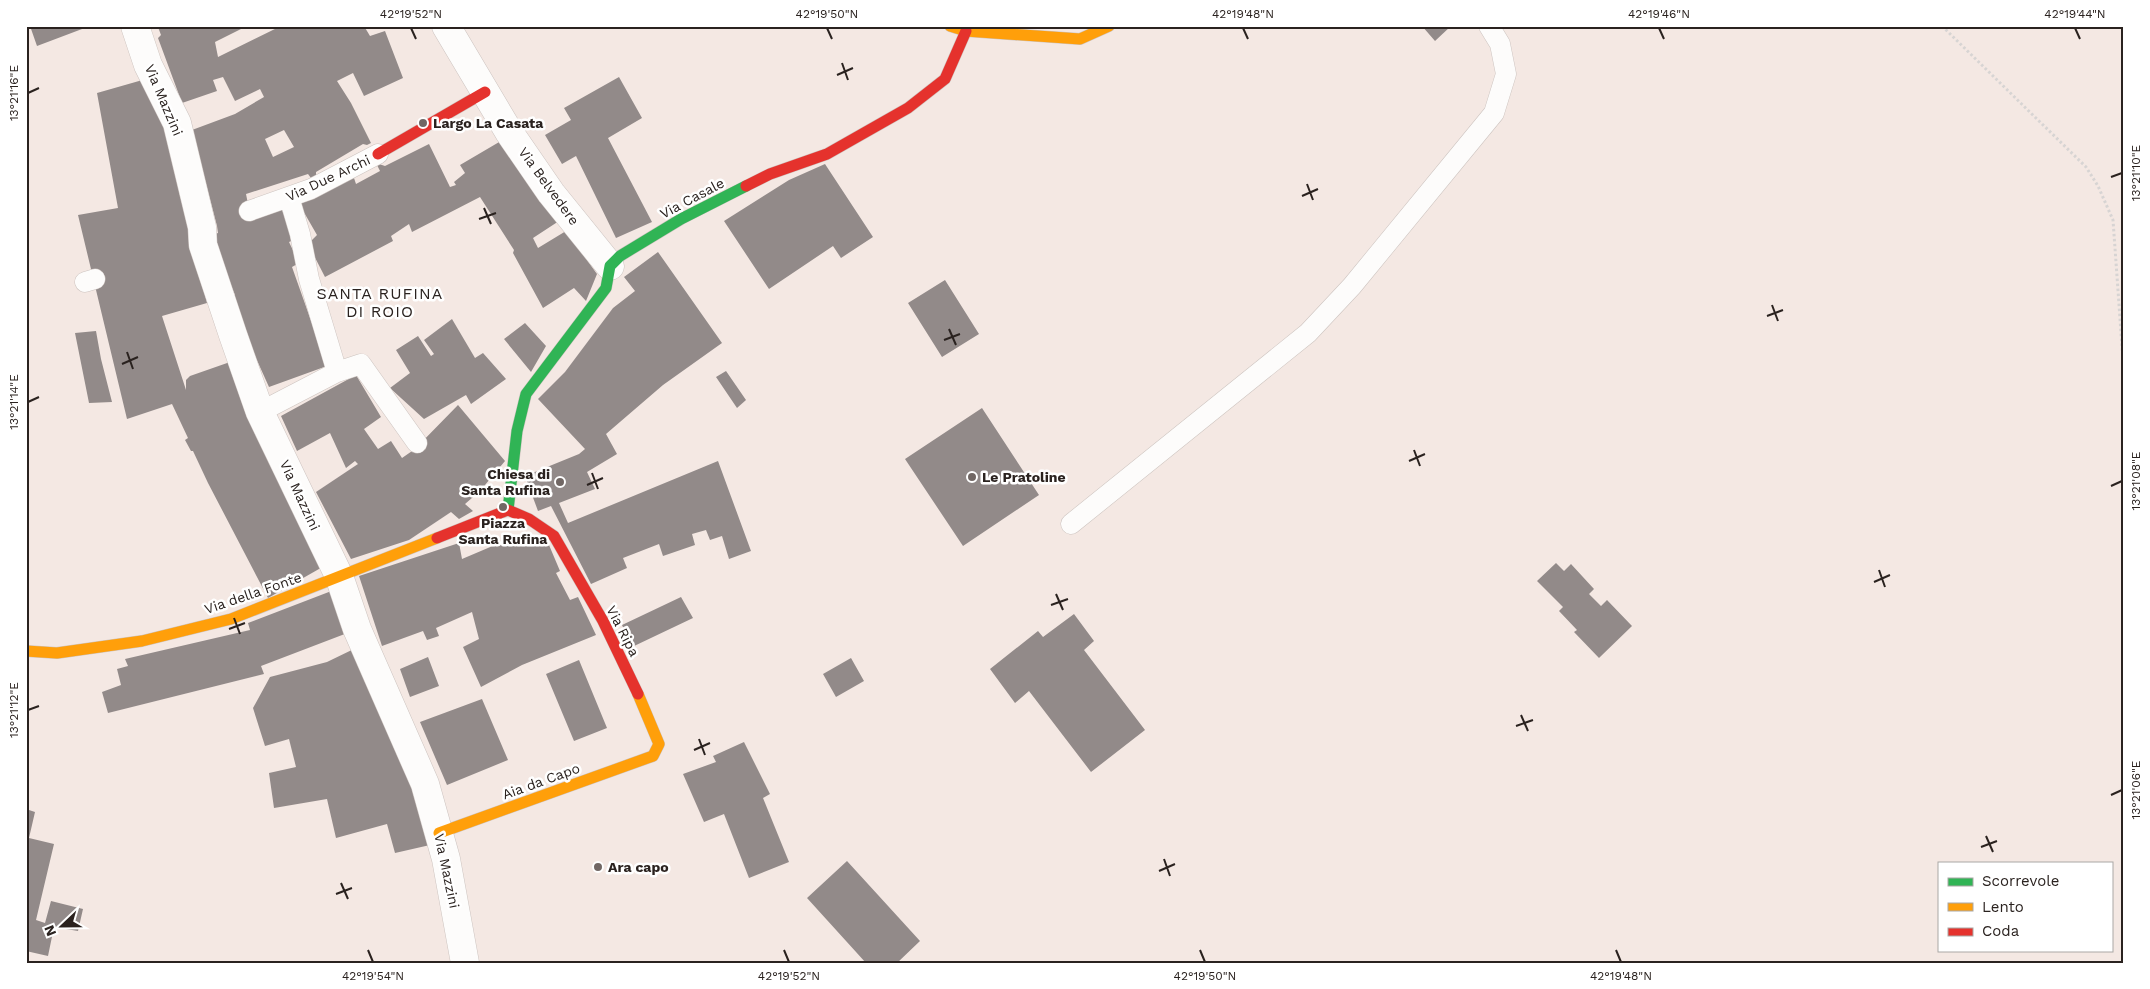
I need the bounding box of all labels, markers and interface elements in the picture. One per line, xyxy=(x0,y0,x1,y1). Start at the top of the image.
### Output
text: 42°19'52"N xyxy=(380,7,442,21)
text: 42°19'50"N xyxy=(796,7,858,21)
text: 42°19'48"N xyxy=(1212,7,1274,21)
text: 42°19'46"N xyxy=(1628,7,1690,21)
text: 42°19'44"N xyxy=(2044,7,2106,21)
street label: Via Mazzini xyxy=(142,62,186,138)
text: 13°21'16"E xyxy=(7,65,21,121)
place label: Largo La Casata xyxy=(433,115,544,131)
marker: Largo La Casata xyxy=(417,117,429,129)
street label: Via Belvedere xyxy=(515,144,583,228)
text: 13°21'10"E xyxy=(2129,145,2143,201)
street label: Via Due Archi xyxy=(283,151,373,205)
street label: Via Casale xyxy=(657,174,727,222)
district label: SANTA RUFINA DI ROIO xyxy=(317,284,443,321)
text: 13°21'14"E xyxy=(7,374,21,430)
text: 13°21'08"E xyxy=(2129,451,2143,511)
street label: Via Mazzini xyxy=(277,457,323,533)
place label: Chiesa di Santa Rufina xyxy=(461,466,551,498)
place label: Le Pratoline xyxy=(982,469,1066,485)
marker: Le Pratoline xyxy=(966,471,978,483)
marker: Chiesa di Santa Rufina xyxy=(554,476,566,488)
marker: Piazza Santa Rufina xyxy=(497,501,509,513)
place label: Piazza Santa Rufina xyxy=(459,515,548,547)
street label: Via della Fonte xyxy=(202,569,304,617)
street label: Via Ripa xyxy=(603,603,643,659)
text: 13°21'12"E xyxy=(7,682,21,738)
street label: Aia da Capo xyxy=(500,760,582,802)
text: 13°21'06"E xyxy=(2129,760,2143,819)
street label: Via Mazzini xyxy=(431,832,463,910)
place label: Ara capo xyxy=(608,859,669,875)
marker: Ara capo xyxy=(592,861,604,873)
legend xyxy=(1938,862,2112,952)
text: Scorrevole xyxy=(1982,872,2060,890)
text: Lento xyxy=(1982,898,2024,916)
north arrow xyxy=(38,902,88,952)
text: Coda xyxy=(1982,922,2020,940)
text: N xyxy=(41,923,59,939)
text: 42°19'54"N xyxy=(342,969,404,983)
text: 42°19'52"N xyxy=(758,969,820,983)
text: 42°19'50"N xyxy=(1174,969,1236,983)
text: 42°19'48"N xyxy=(1590,969,1652,983)

